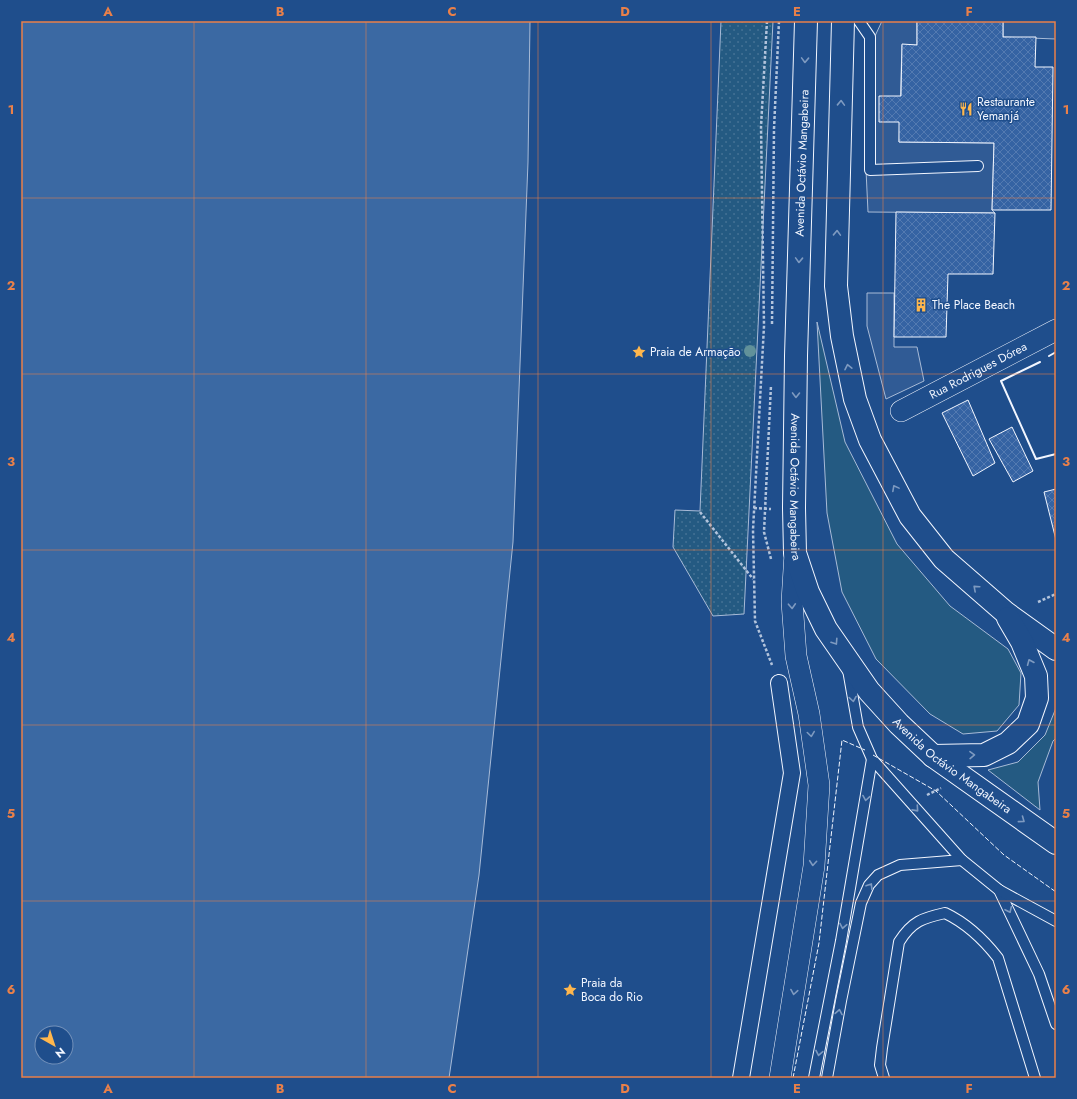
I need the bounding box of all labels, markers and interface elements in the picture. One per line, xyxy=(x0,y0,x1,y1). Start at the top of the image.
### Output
text: A xyxy=(102,2,113,21)
text: B xyxy=(276,2,285,21)
text: C xyxy=(447,2,457,21)
text: D xyxy=(620,2,630,21)
text: E xyxy=(793,2,801,21)
text: F xyxy=(965,2,973,21)
one-way arrow xyxy=(801,57,809,63)
street label: Avenida Octávio Mangabeira xyxy=(790,89,814,237)
place label: Restaurante Yemanjá xyxy=(977,93,1035,125)
text: 1 xyxy=(8,100,14,119)
one-way arrow xyxy=(837,100,845,106)
text: 1 xyxy=(1063,100,1069,119)
restaurant icon: Restaurante Yemanjá xyxy=(958,101,974,117)
one-way arrow xyxy=(833,230,842,236)
one-way arrow xyxy=(795,257,803,263)
text: 2 xyxy=(7,276,15,295)
text: 2 xyxy=(1062,276,1070,295)
place label: The Place Beach xyxy=(932,296,1015,314)
building icon: The Place Beach xyxy=(913,297,929,313)
street label: Rua Rodrigues Dórea xyxy=(926,338,1030,404)
place label: Praia de Armação xyxy=(650,343,741,361)
place icon: Praia de Armação xyxy=(631,344,647,360)
one-way arrow xyxy=(845,364,853,370)
one-way arrow xyxy=(791,392,800,398)
street label: Avenida Octávio Mangabeira xyxy=(785,413,806,563)
text: 3 xyxy=(7,452,15,471)
text: 3 xyxy=(1062,452,1070,471)
one-way arrow xyxy=(892,484,900,492)
one-way arrow xyxy=(973,586,980,593)
one-way arrow xyxy=(788,603,797,609)
text: 4 xyxy=(6,628,16,647)
text: 4 xyxy=(1061,628,1071,647)
one-way arrow xyxy=(830,638,838,645)
one-way arrow xyxy=(1027,659,1035,666)
one-way arrow xyxy=(848,696,856,702)
street label: Avenida Octávio Mangabeira xyxy=(888,713,1016,818)
one-way arrow xyxy=(806,731,815,737)
one-way arrow xyxy=(969,751,975,759)
one-way arrow xyxy=(862,795,871,801)
text: 5 xyxy=(7,804,15,823)
one-way arrow xyxy=(911,804,918,811)
text: 5 xyxy=(1062,804,1070,823)
one-way arrow xyxy=(1018,815,1025,823)
one-way arrow xyxy=(809,860,818,866)
one-way arrow xyxy=(865,884,872,891)
one-way arrow xyxy=(1004,906,1012,913)
one-way arrow xyxy=(840,923,848,929)
place label: Praia da Boca do Rio xyxy=(581,974,643,1006)
text: 6 xyxy=(7,980,16,999)
text: 6 xyxy=(1062,980,1071,999)
place icon: Praia da Boca do Rio xyxy=(562,982,578,998)
one-way arrow xyxy=(790,989,799,995)
one-way arrow xyxy=(834,1009,843,1015)
north arrow xyxy=(34,1025,74,1065)
text: N xyxy=(52,1044,69,1062)
one-way arrow xyxy=(815,1050,824,1057)
text: A xyxy=(102,1079,113,1098)
text: B xyxy=(276,1079,285,1098)
text: C xyxy=(447,1079,457,1098)
text: D xyxy=(620,1079,630,1098)
text: E xyxy=(793,1079,801,1098)
text: F xyxy=(965,1079,973,1098)

